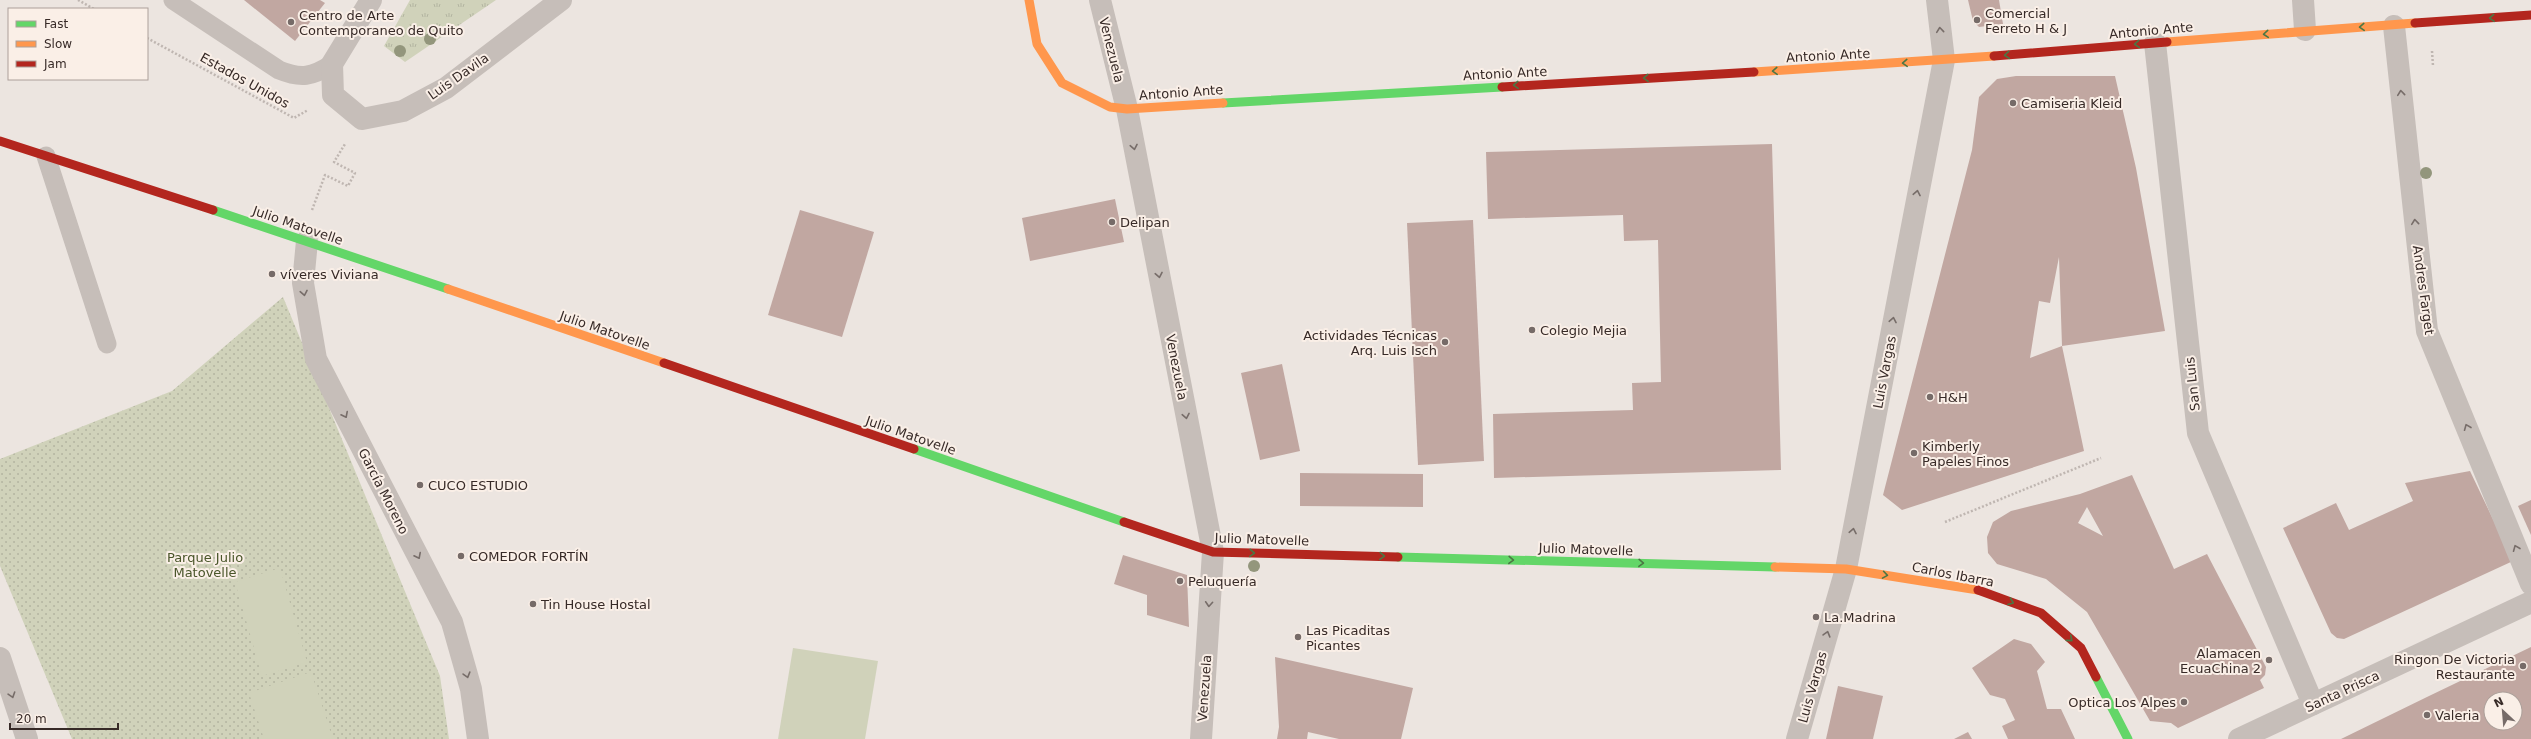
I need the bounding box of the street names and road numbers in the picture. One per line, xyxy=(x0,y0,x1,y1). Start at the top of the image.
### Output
street label: Venezuela xyxy=(1096,16,1127,84)
street label: Antonio Ante xyxy=(2108,19,2194,42)
street label: Antonio Ante xyxy=(1786,46,1871,65)
street label: Estados Unidos xyxy=(198,50,292,111)
street label: Luis Davila xyxy=(425,50,492,103)
street label: Antonio Ante xyxy=(1463,64,1548,83)
street label: Antonio Ante xyxy=(1138,82,1224,103)
street label: Julio Matovelle xyxy=(250,203,345,248)
street label: Andres Farget xyxy=(2410,244,2437,336)
street label: Julio Matovelle xyxy=(557,308,652,353)
street label: Venezuela xyxy=(1163,333,1190,401)
street label: Luis Vargas xyxy=(1870,334,1899,410)
street label: San Luis xyxy=(2182,356,2203,412)
street label: Julio Matovelle xyxy=(863,413,958,458)
street label: García Moreno xyxy=(355,446,412,537)
street label: Julio Matovelle xyxy=(1213,530,1309,549)
street label: Julio Matovelle xyxy=(1537,540,1633,559)
street label: Carlos Ibarra xyxy=(1911,559,1995,590)
street label: Luis Vargas xyxy=(1795,649,1830,725)
street label: Venezuela xyxy=(1195,654,1214,722)
street label: Santa Prisca xyxy=(2303,668,2382,715)

